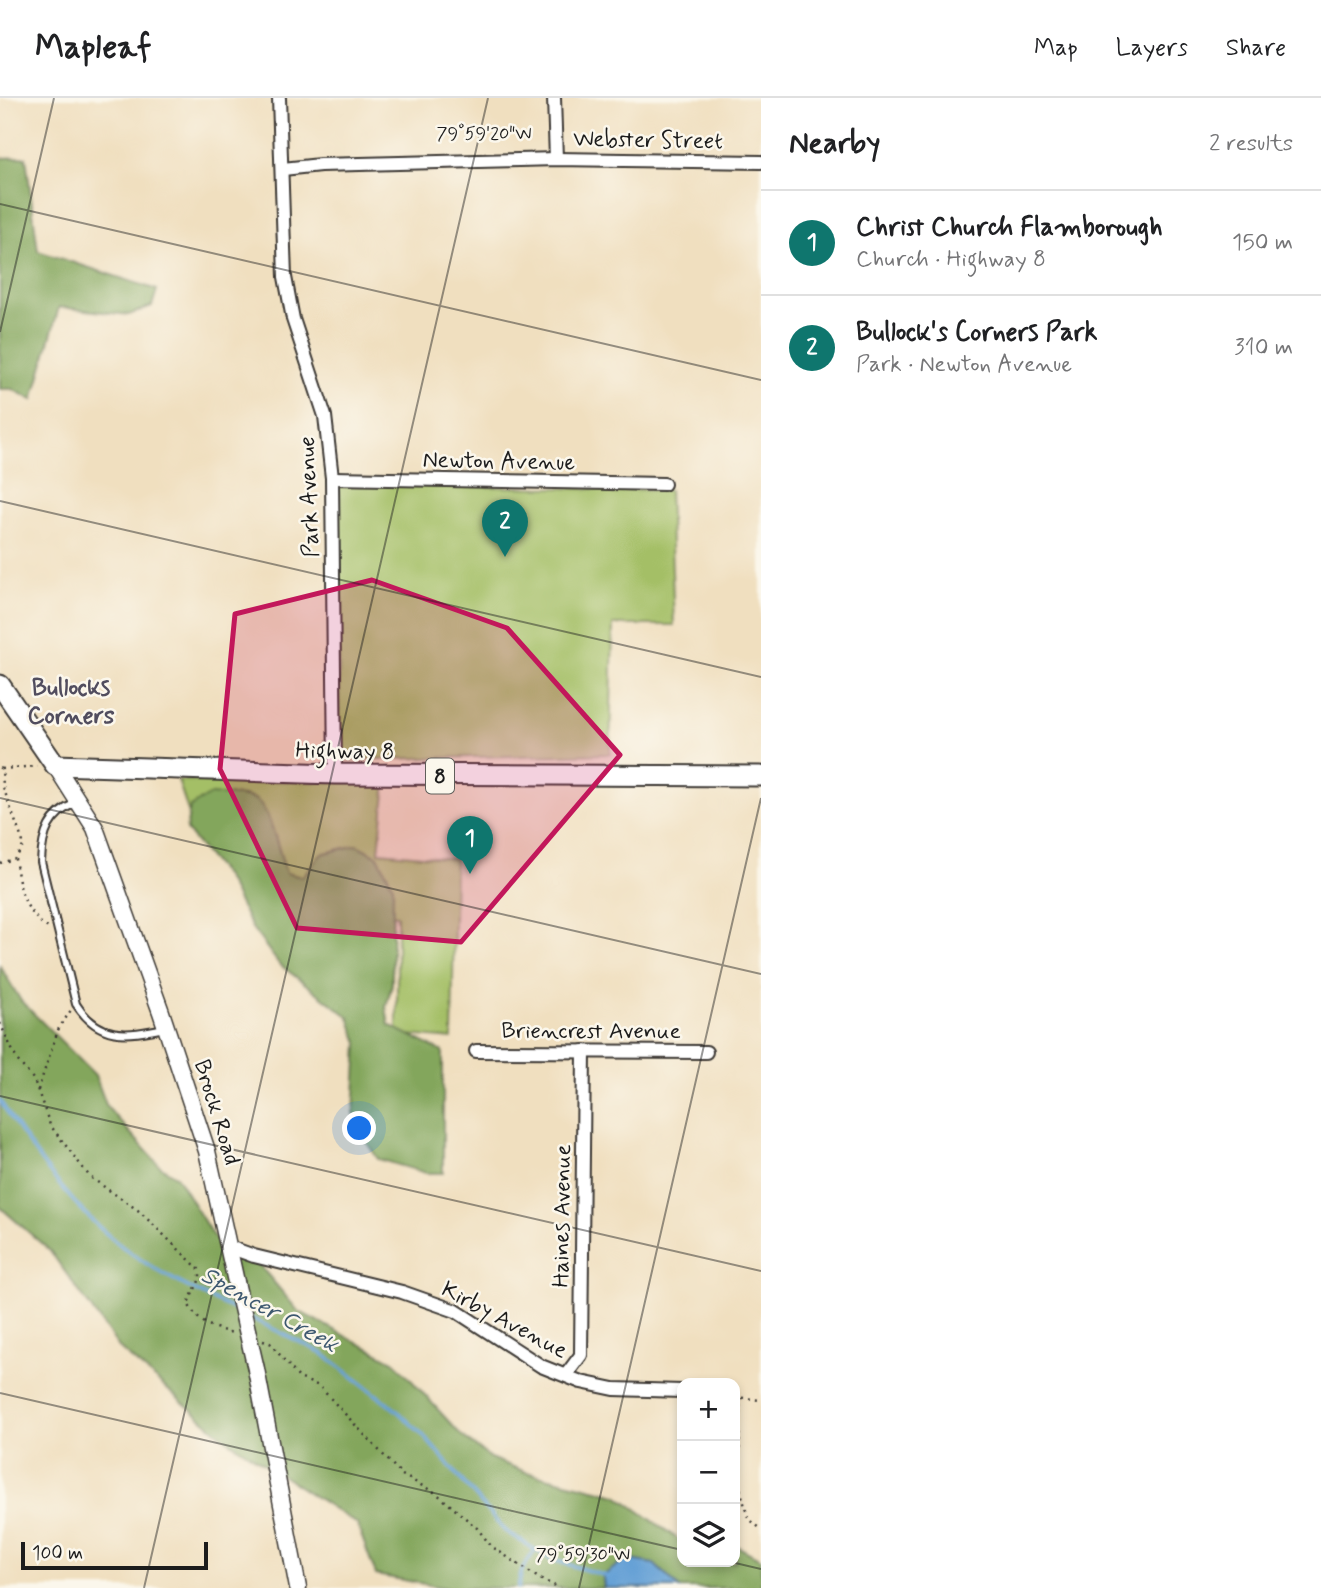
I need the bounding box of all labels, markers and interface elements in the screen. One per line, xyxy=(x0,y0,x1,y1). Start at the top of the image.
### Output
text: Mapleaf xyxy=(35,26,151,70)
text: Map xyxy=(1034,33,1078,64)
text: Layers xyxy=(1116,33,1188,64)
text: Share xyxy=(1226,33,1286,64)
text: 79°59'20"W xyxy=(436,122,532,146)
text: Nearby xyxy=(789,124,880,163)
street label: Webster Street xyxy=(573,125,723,157)
text: 2 results xyxy=(1209,129,1293,159)
text: Christ Church Flamborough xyxy=(856,211,1163,245)
text: 1 xyxy=(807,228,817,258)
text: 150 m xyxy=(1232,228,1293,258)
text: Church · Highway 8 xyxy=(856,245,1046,275)
text: Bullock's Corners Park xyxy=(856,316,1097,350)
text: 2 xyxy=(806,333,818,363)
text: 310 m xyxy=(1234,333,1293,363)
text: Park · Newton Avenue xyxy=(856,350,1072,380)
street label: Park Avenue xyxy=(293,436,327,558)
street label: Newton Avenue xyxy=(422,446,576,478)
pin: 2 xyxy=(482,499,528,557)
district label: Bullocks Corners xyxy=(27,673,115,732)
street label: Highway 8 xyxy=(295,736,395,770)
road number: 8 xyxy=(426,758,454,794)
pin: 1 xyxy=(447,816,493,874)
street label: Briencrest Avenue xyxy=(501,1017,681,1047)
street label: Brock Road xyxy=(186,1056,246,1169)
your location xyxy=(342,1111,376,1145)
street label: Haines Avenue xyxy=(547,1144,579,1288)
water label: Spencer Creek xyxy=(195,1260,344,1361)
street label: Kirby Avenue xyxy=(436,1275,572,1367)
map controls xyxy=(677,1378,740,1567)
button: + xyxy=(677,1378,740,1441)
button: − xyxy=(677,1441,740,1504)
button: layers xyxy=(677,1504,740,1567)
scale bar xyxy=(21,1539,208,1571)
text: 100 m xyxy=(32,1541,83,1566)
text: 79°59'30"W xyxy=(536,1543,630,1567)

